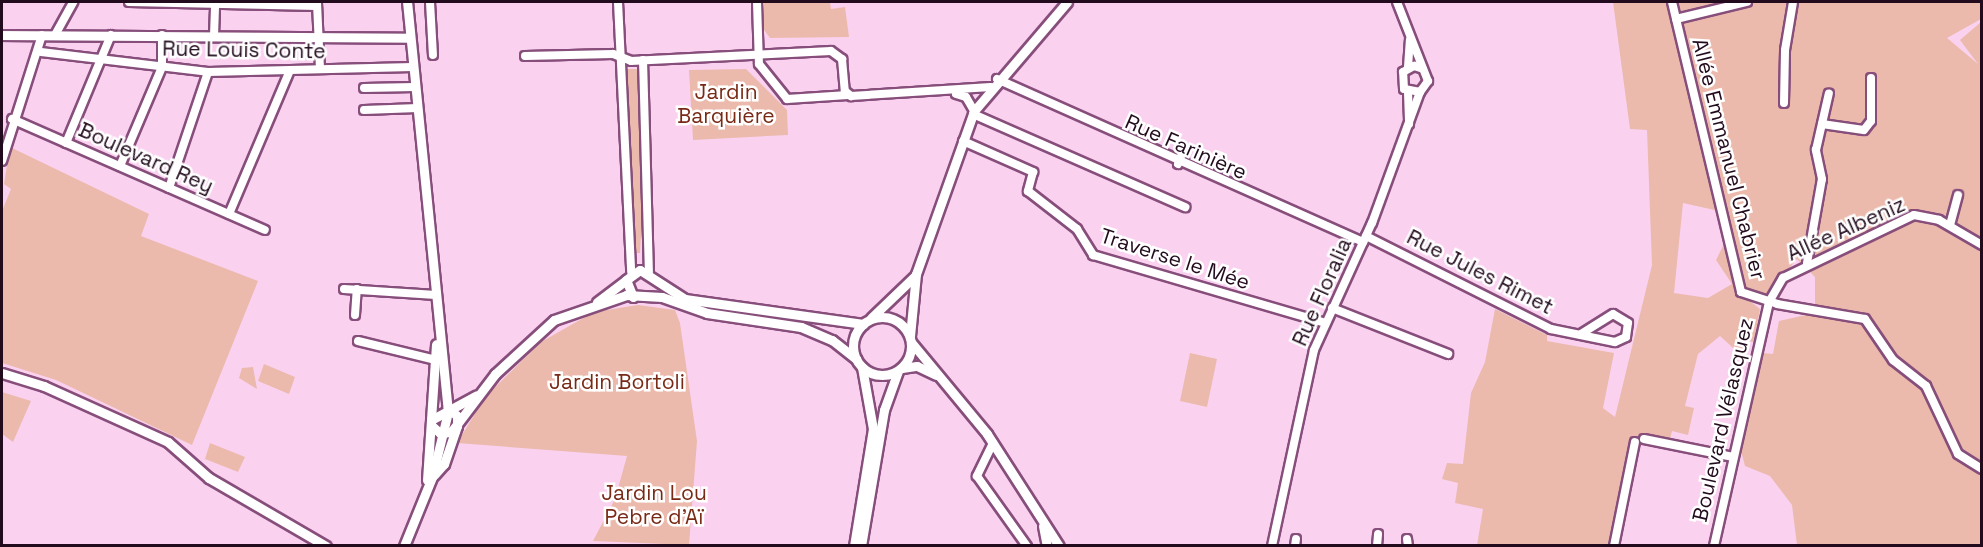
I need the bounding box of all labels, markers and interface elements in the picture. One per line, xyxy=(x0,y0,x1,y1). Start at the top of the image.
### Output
street label: Rue Louis Conte xyxy=(162,36,326,64)
street label: Allée Emmanuel Chabrier xyxy=(1687,36,1771,282)
park label: Jardin Barquière xyxy=(677,79,775,129)
street label: Rue Farinière xyxy=(1121,109,1251,185)
street label: Boulevard Rey xyxy=(75,117,217,199)
street label: Allée Albeniz xyxy=(1783,192,1909,266)
street label: Traverse le Mée xyxy=(1097,223,1253,295)
street label: Rue Jules Rimet xyxy=(1403,224,1557,320)
street label: Rue Floralia xyxy=(1287,234,1357,350)
street label: Boulevard Vélasquez xyxy=(1687,316,1759,524)
park label: Jardin Bortoli xyxy=(549,369,685,395)
park label: Jardin Lou Pebre d'Aï xyxy=(601,480,707,530)

